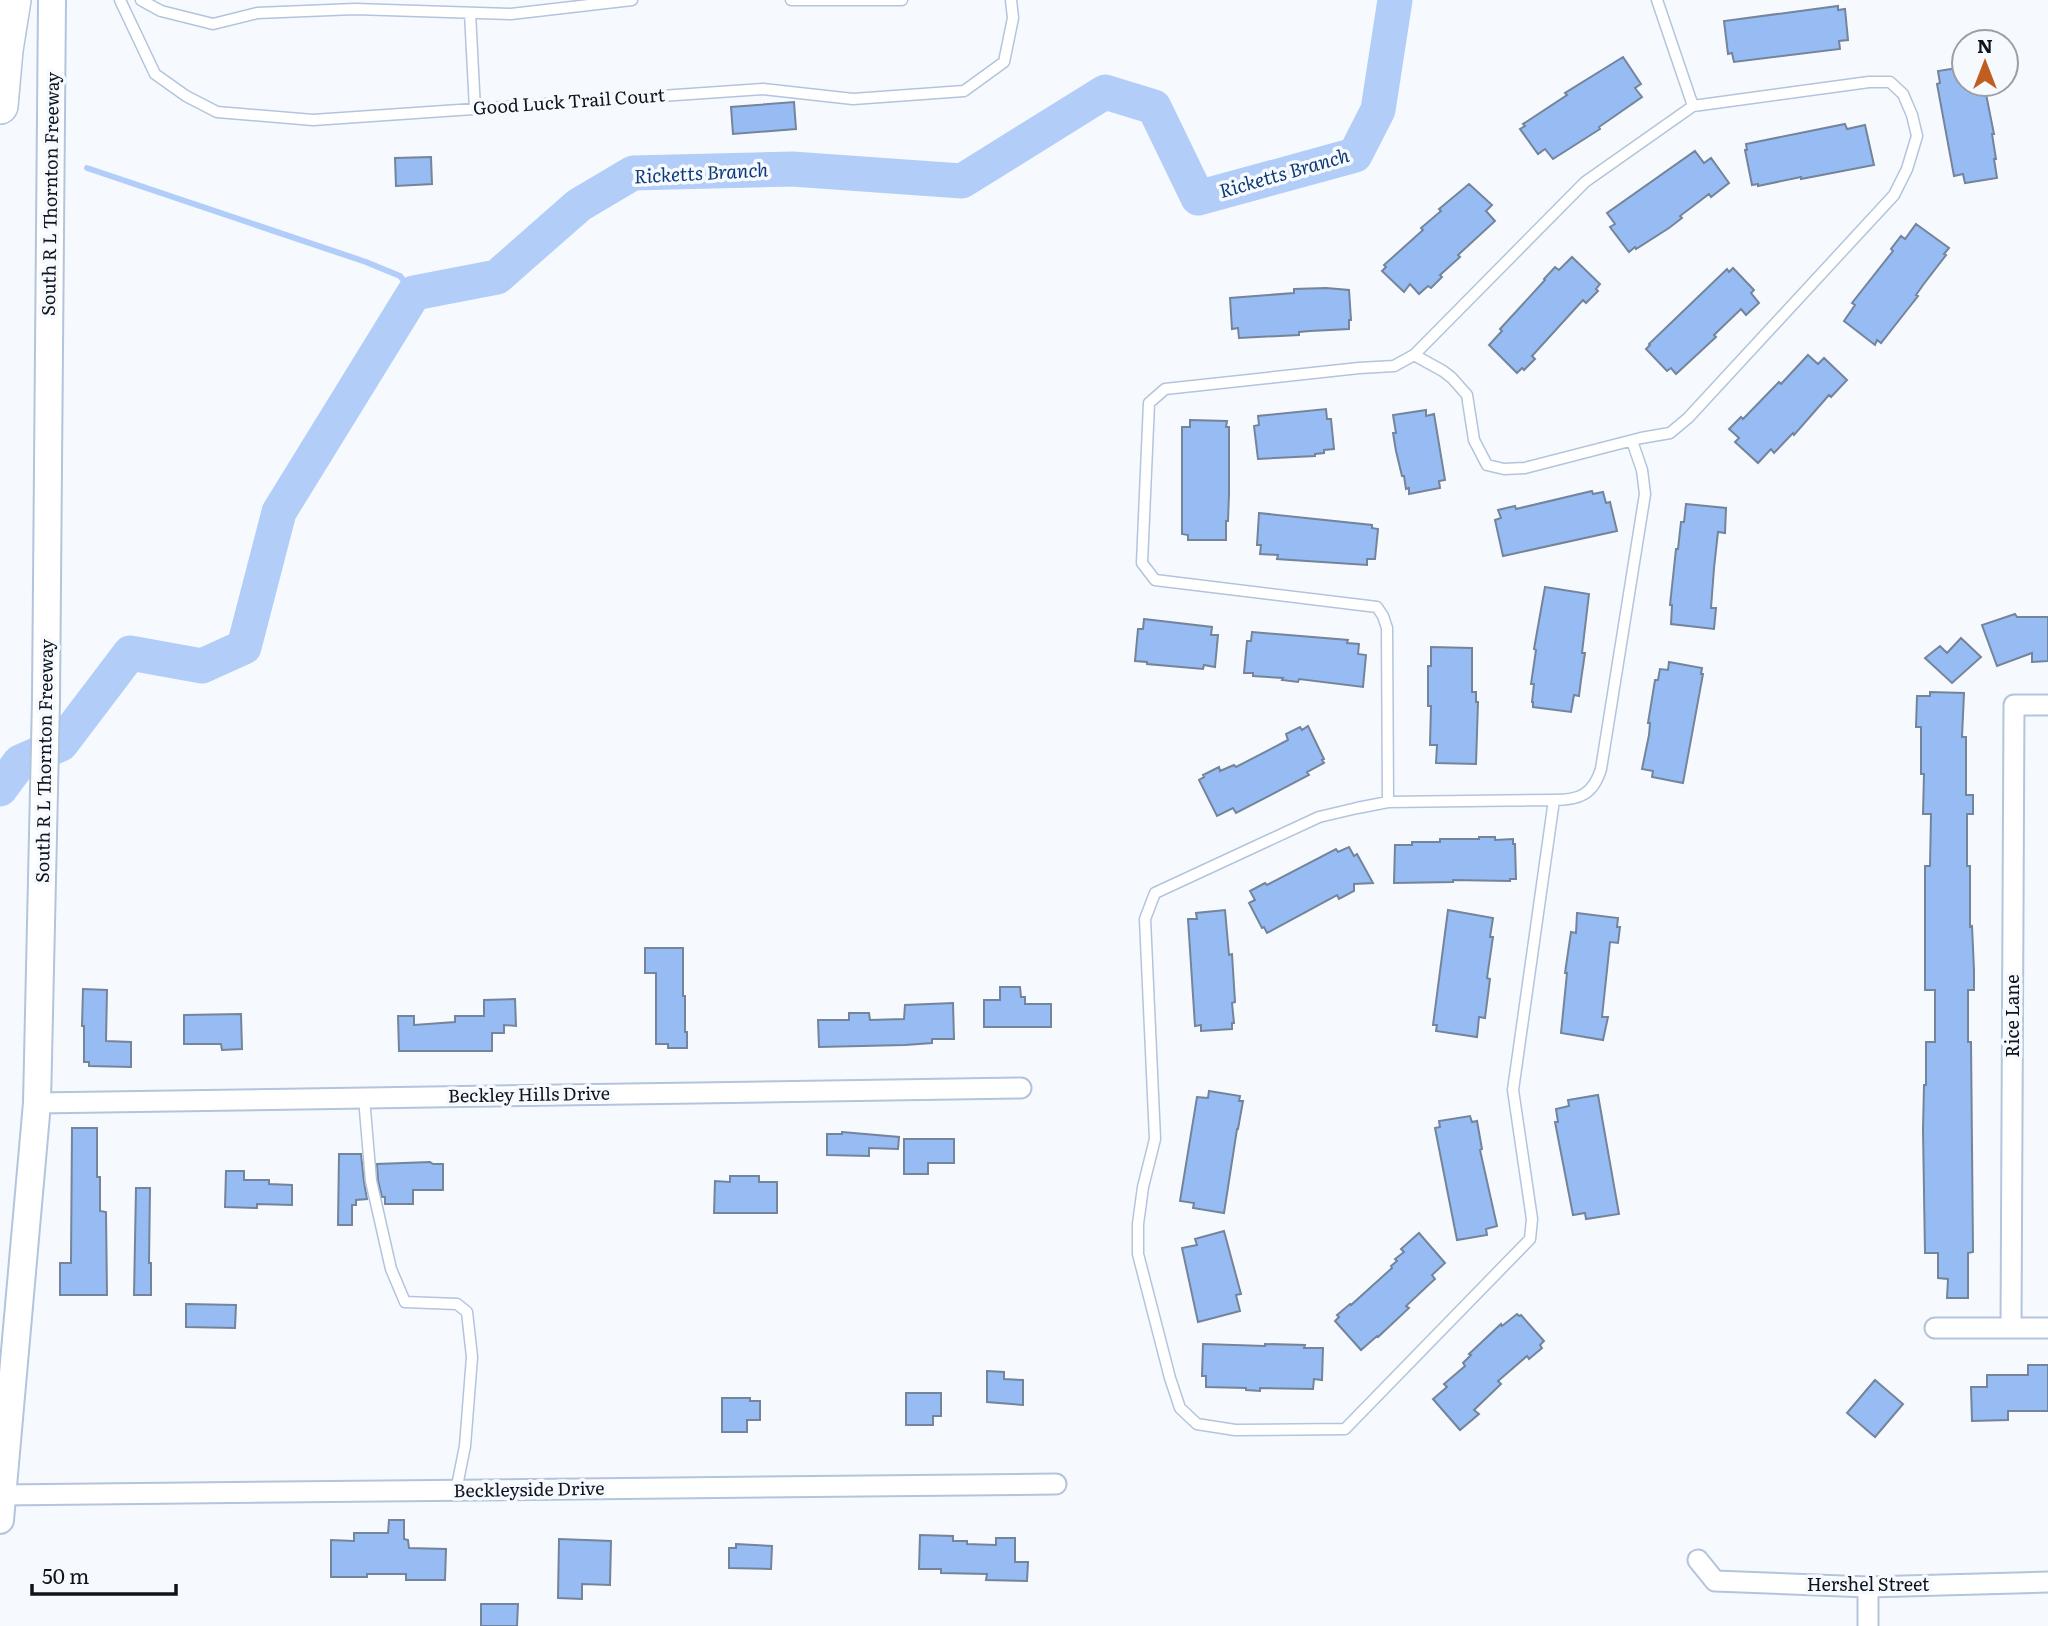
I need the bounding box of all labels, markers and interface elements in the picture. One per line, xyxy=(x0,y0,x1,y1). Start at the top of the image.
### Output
north arrow xyxy=(1950,28,2020,98)
text: N xyxy=(1977,31,1993,59)
street label: South R L Thornton Freeway xyxy=(34,71,65,316)
street label: Good Luck Trail Court xyxy=(472,80,666,121)
water label: Ricketts Branch xyxy=(1215,140,1352,204)
water label: Ricketts Branch xyxy=(633,155,769,189)
street label: South R L Thornton Freeway xyxy=(28,638,59,883)
street label: Rice Lane xyxy=(1998,974,2025,1058)
street label: Beckley Hills Drive xyxy=(448,1079,610,1108)
street label: Beckleyside Drive xyxy=(453,1474,605,1503)
scale bar xyxy=(32,1552,175,1596)
text: 50 m xyxy=(42,1559,89,1590)
street label: Hershel Street xyxy=(1807,1570,1930,1597)

